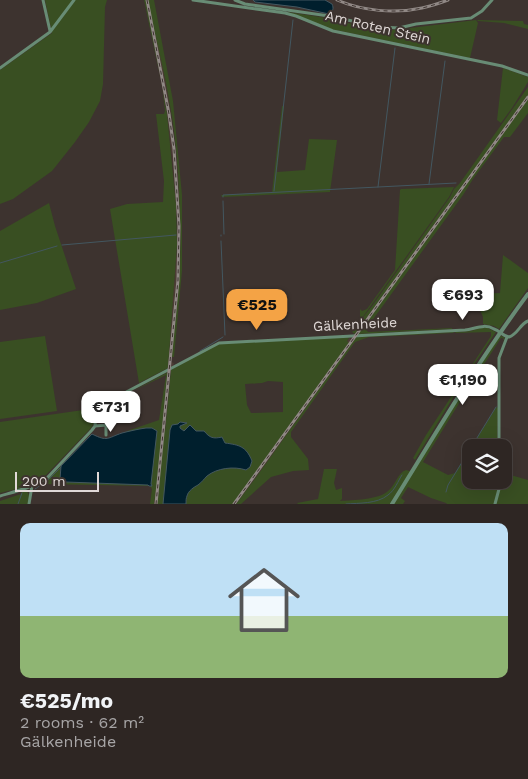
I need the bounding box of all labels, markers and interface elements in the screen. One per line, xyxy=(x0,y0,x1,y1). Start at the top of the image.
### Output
street label: Am Roten Stein xyxy=(324,7,432,47)
pin: €693 xyxy=(433,278,493,321)
text: €693 xyxy=(443,285,483,304)
pin: €525 xyxy=(227,288,287,331)
text: €525 xyxy=(237,295,277,314)
street label: Gälkenheide xyxy=(313,314,397,334)
pin: €1,190 xyxy=(422,364,504,406)
text: €1,190 xyxy=(439,370,487,389)
pin: €731 xyxy=(81,390,141,433)
text: €731 xyxy=(92,397,130,416)
map controls xyxy=(462,439,512,489)
button: layers xyxy=(462,439,512,489)
scale bar xyxy=(15,469,99,492)
text: 200 m xyxy=(22,473,66,489)
icon: home xyxy=(219,555,309,645)
text: €525/mo xyxy=(20,688,113,713)
text: 2 rooms · 62 m² xyxy=(20,713,144,732)
text: Gälkenheide xyxy=(20,732,116,751)

